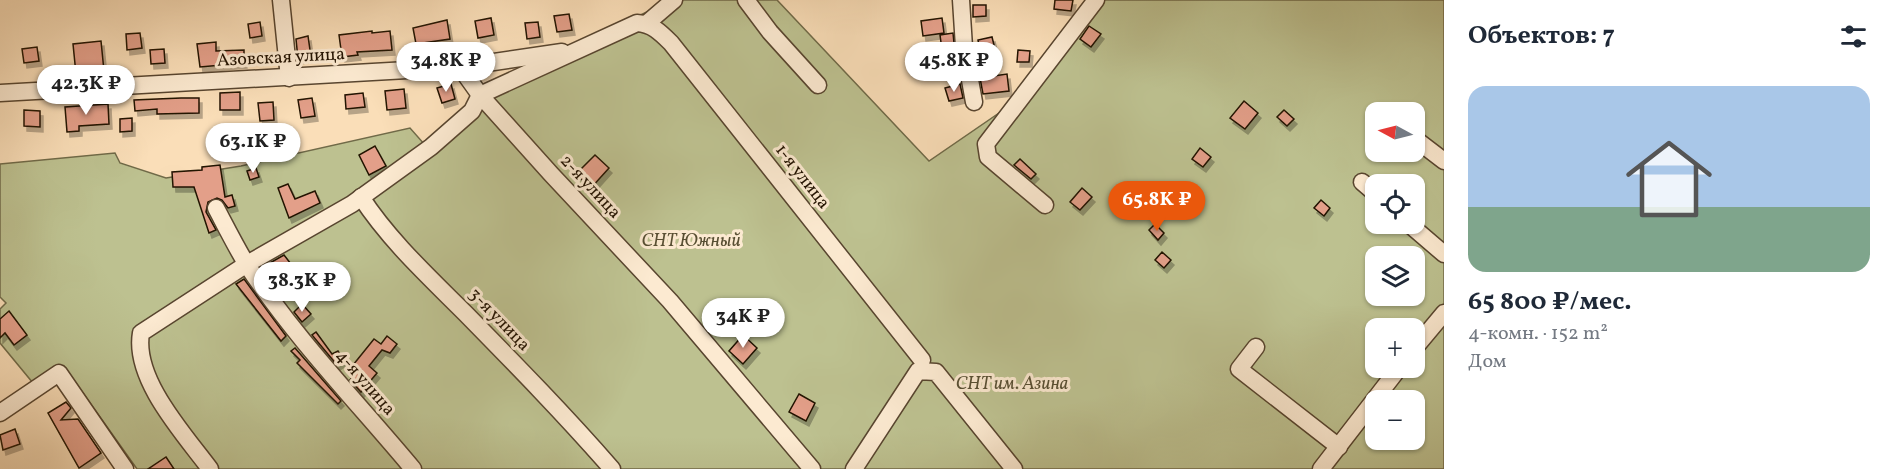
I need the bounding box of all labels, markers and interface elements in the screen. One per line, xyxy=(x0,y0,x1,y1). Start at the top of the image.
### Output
text: Объектов: 7 xyxy=(1468,18,1615,54)
icon: filters xyxy=(1837,20,1870,53)
street label: Азовская улица xyxy=(216,42,346,74)
pin: 34.8K ₽ xyxy=(391,42,501,93)
pin: 45.8K ₽ xyxy=(899,42,1009,93)
text: 34.8K ₽ xyxy=(410,47,482,75)
text: 45.8K ₽ xyxy=(919,47,989,75)
pin: 42.3K ₽ xyxy=(31,65,141,116)
text: 42.3K ₽ xyxy=(51,70,121,98)
north arrow xyxy=(1365,102,1425,162)
map controls xyxy=(1365,102,1425,450)
pin: 63.1K ₽ xyxy=(198,123,308,174)
icon: home xyxy=(1615,125,1723,233)
text: 63.1K ₽ xyxy=(220,128,286,156)
street label: 1-я улица xyxy=(769,139,835,215)
street label: 2-я улица xyxy=(554,149,626,225)
button: locate xyxy=(1365,174,1425,234)
pin: 65.8K ₽ xyxy=(1102,181,1212,232)
text: 65.8K ₽ xyxy=(1122,186,1192,214)
park label: СНТ Южный xyxy=(641,229,741,254)
button: layers xyxy=(1365,246,1425,306)
pin: 38.3K ₽ xyxy=(247,262,357,313)
text: 38.3K ₽ xyxy=(268,267,336,295)
street label: 3-я улица xyxy=(462,283,536,357)
text: 65 800 ₽/мес. xyxy=(1468,284,1632,320)
pin: 34K ₽ xyxy=(701,298,785,349)
text: 34K ₽ xyxy=(716,303,770,331)
button: + xyxy=(1365,318,1425,378)
text: 4-комн. · 152 m² xyxy=(1468,320,1608,348)
street label: 4-я улица xyxy=(329,345,401,421)
text: Дом xyxy=(1468,348,1507,376)
park label: СНТ им. Азина xyxy=(956,372,1068,397)
button: − xyxy=(1365,390,1425,450)

